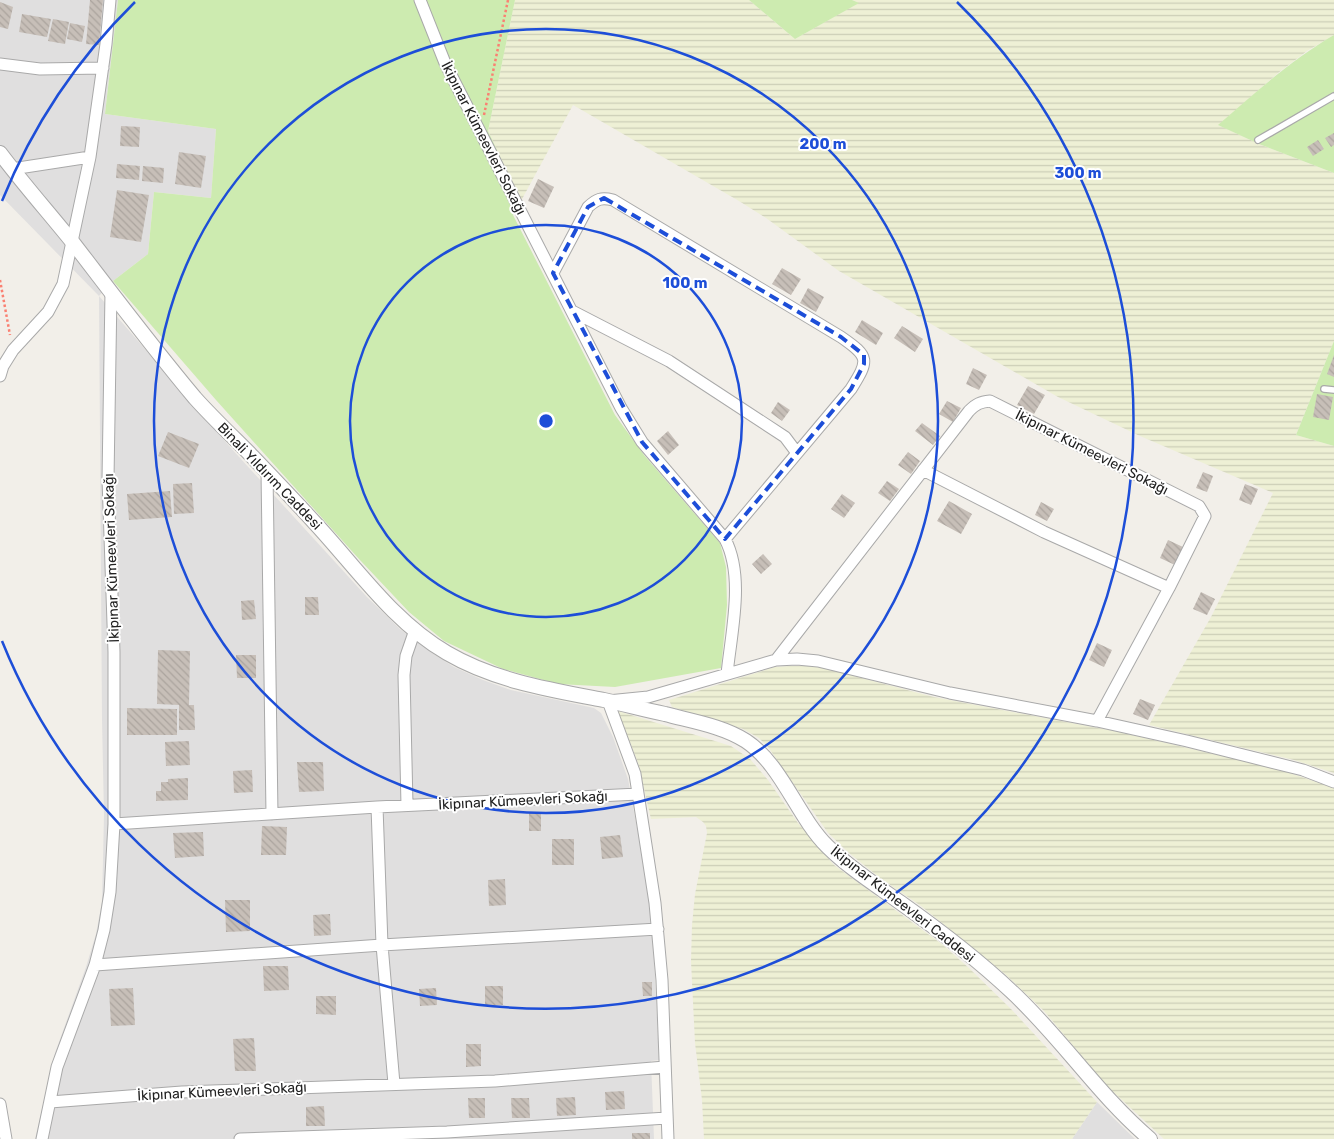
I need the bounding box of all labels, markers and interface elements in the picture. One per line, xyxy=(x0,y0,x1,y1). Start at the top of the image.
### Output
street label: İkipınar Kümeevleri Sokağı xyxy=(437,59,530,218)
text: 200 m xyxy=(799,135,847,153)
text: 300 m xyxy=(1054,164,1102,182)
text: 100 m xyxy=(663,274,707,292)
street label: İkipınar Kümeevleri Sokağı xyxy=(1012,406,1171,499)
centre of rings xyxy=(537,412,555,430)
street label: Binali Yıldırım Caddesi xyxy=(214,419,325,534)
street label: İkipınar Kümeevleri Sokağı xyxy=(100,473,123,643)
street label: İkipınar Kümeevleri Sokağı xyxy=(438,788,608,813)
street label: İkipınar Kümeevleri Caddesi xyxy=(827,843,978,966)
street label: İkipınar Kümeevleri Sokağı xyxy=(137,1079,307,1104)

